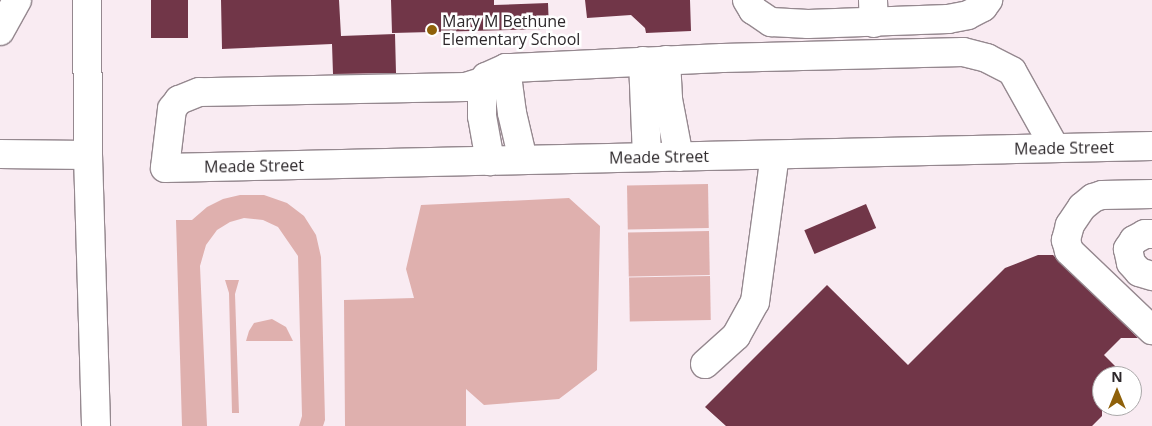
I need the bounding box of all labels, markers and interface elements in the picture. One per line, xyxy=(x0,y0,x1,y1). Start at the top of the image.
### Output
place label: Mary M Bethune Elementary School xyxy=(442,11,580,49)
marker: Mary M Bethune Elementary School xyxy=(426,24,438,36)
street label: Meade Street xyxy=(1014,138,1114,158)
street label: Meade Street xyxy=(609,147,709,167)
street label: Meade Street xyxy=(204,156,304,176)
north arrow xyxy=(1092,366,1142,416)
text: N xyxy=(1111,367,1123,386)

